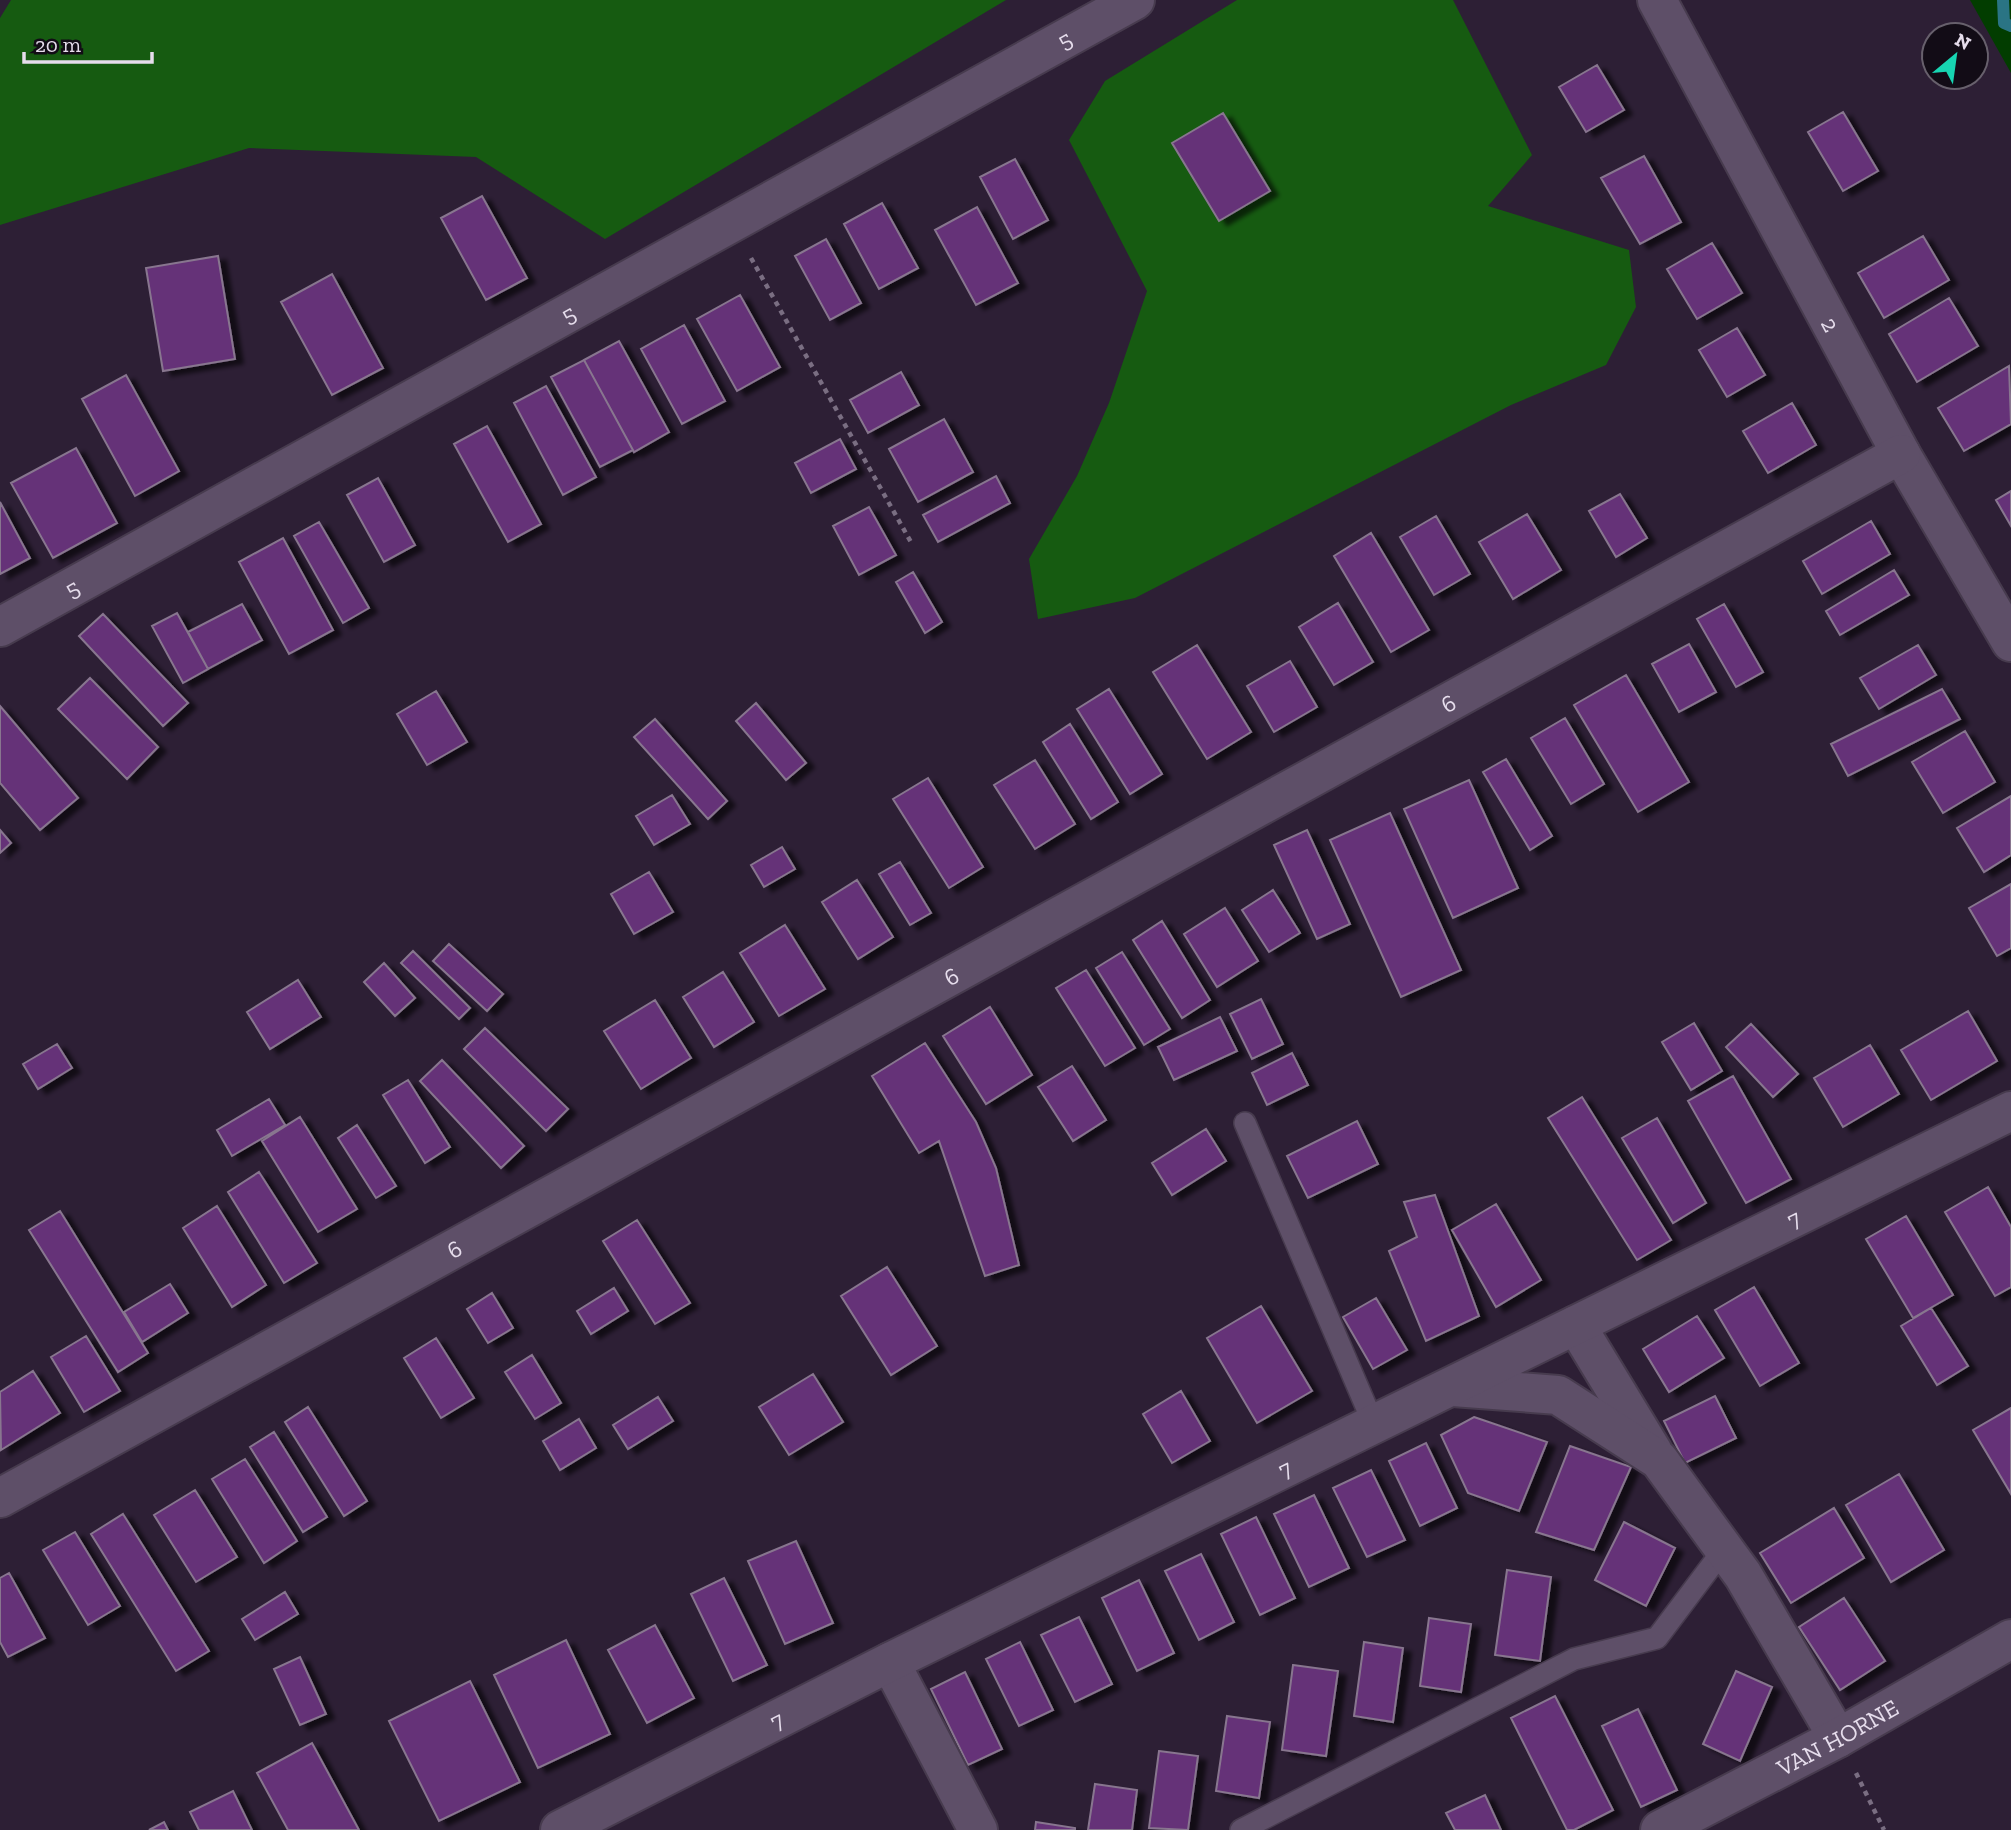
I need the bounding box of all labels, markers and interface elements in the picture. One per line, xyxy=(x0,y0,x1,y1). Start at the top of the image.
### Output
scale bar xyxy=(24,21,152,65)
north arrow xyxy=(1920,21,1990,91)
street label: 5 xyxy=(1052,23,1077,55)
text: N xyxy=(1951,28,1975,55)
text: 20 m xyxy=(35,32,81,57)
street label: 5 xyxy=(556,298,580,329)
street label: 2 xyxy=(1816,312,1847,336)
street label: 5 xyxy=(59,572,84,603)
street label: 6 xyxy=(1435,687,1461,719)
street label: 6 xyxy=(938,960,964,991)
street label: 7 xyxy=(1782,1202,1805,1233)
street label: 6 xyxy=(441,1233,467,1264)
street label: 7 xyxy=(1273,1453,1296,1484)
street label: VAN HORNE xyxy=(1770,1692,1903,1782)
street label: 7 xyxy=(765,1704,788,1735)

